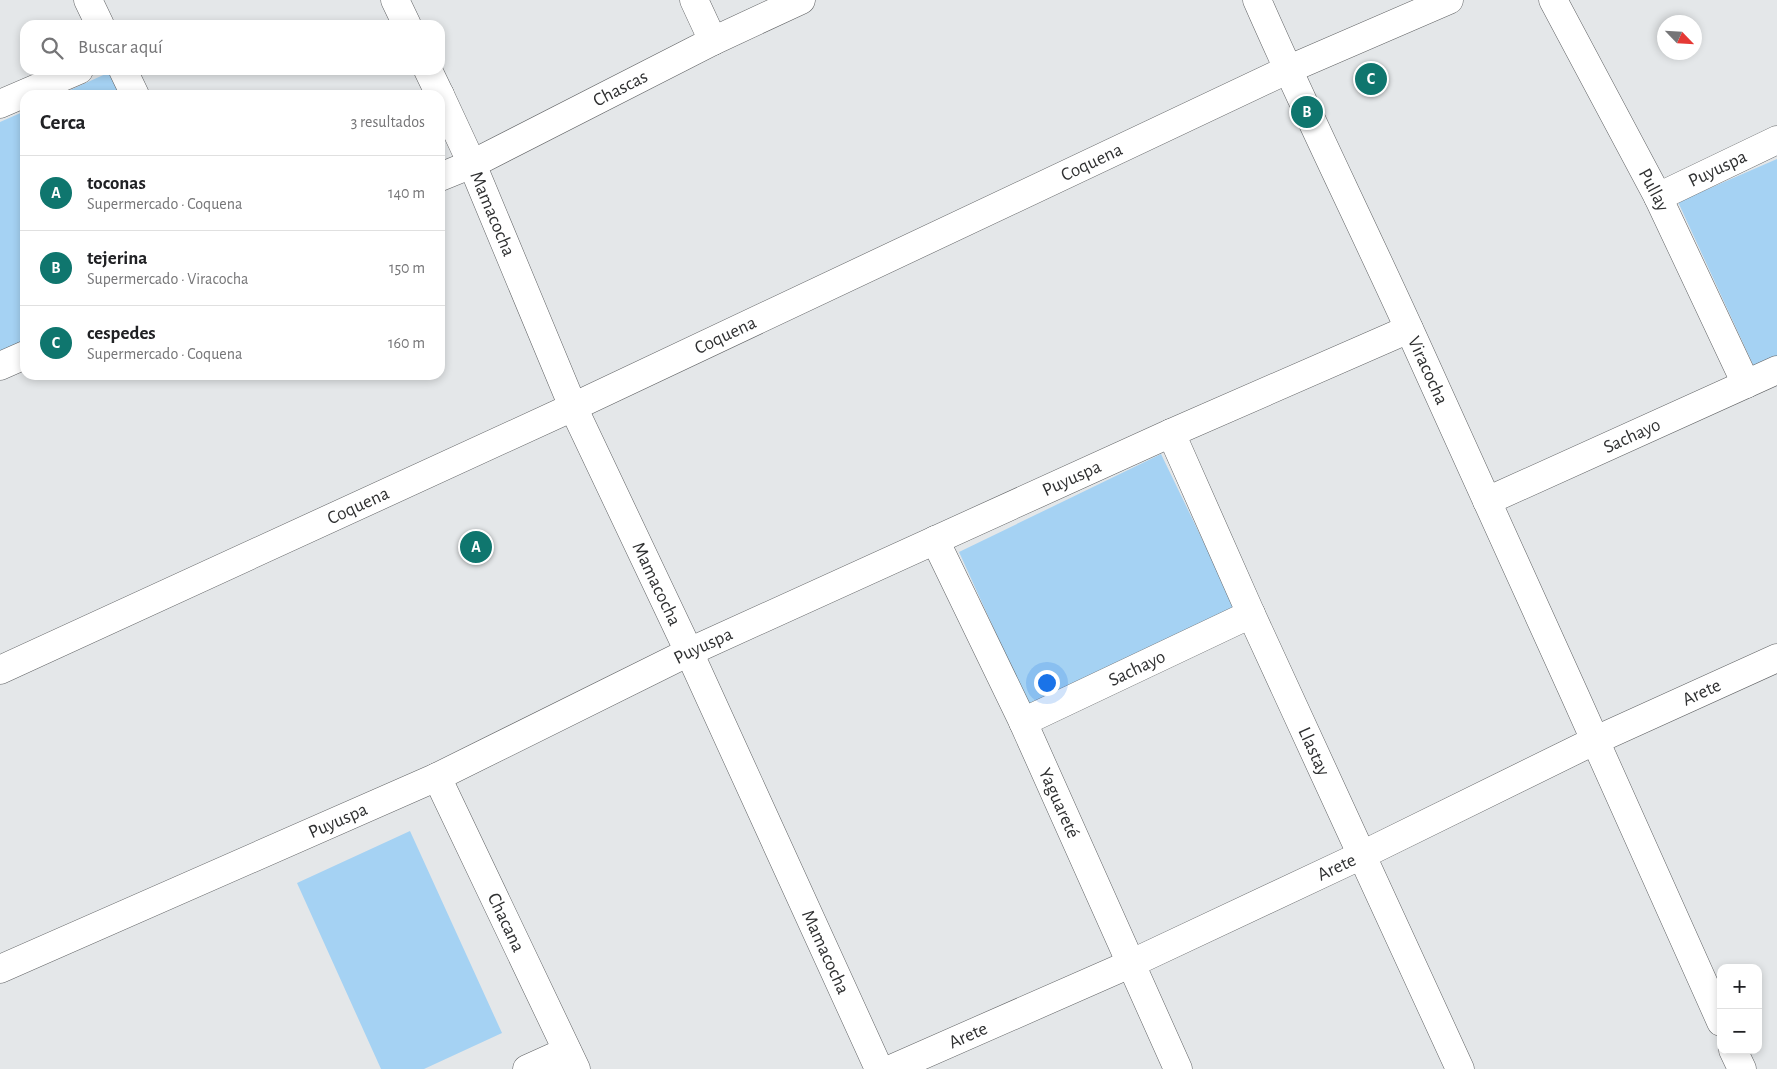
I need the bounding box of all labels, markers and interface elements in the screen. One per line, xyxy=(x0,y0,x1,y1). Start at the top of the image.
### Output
north arrow xyxy=(1657,15,1702,60)
search box xyxy=(20,20,445,75)
icon: search xyxy=(38,34,66,62)
text: Buscar aquí xyxy=(78,38,163,57)
pin: C xyxy=(1355,60,1387,98)
street label: Chascas xyxy=(590,67,651,110)
pin: B xyxy=(1291,93,1323,131)
text: Cerca xyxy=(40,112,86,133)
text: 3 resultados xyxy=(351,114,425,130)
street label: Coquena xyxy=(1058,140,1126,185)
street label: Puyuspa xyxy=(1685,146,1750,191)
street label: Pullay xyxy=(1635,165,1673,214)
street label: Mamacocha xyxy=(467,169,519,259)
text: toconas xyxy=(87,174,146,193)
text: A xyxy=(51,185,61,201)
text: 140 m xyxy=(388,185,425,201)
text: Supermercado · Coquena xyxy=(87,196,242,212)
text: tejerina xyxy=(87,249,147,268)
text: B xyxy=(51,260,61,276)
text: 150 m xyxy=(389,260,425,276)
text: Supermercado · Viracocha xyxy=(87,271,248,287)
street label: Coquena xyxy=(692,312,759,358)
text: cespedes xyxy=(87,324,156,343)
street label: Viracocha xyxy=(1404,333,1452,408)
text: C xyxy=(52,335,60,351)
text: 160 m xyxy=(388,335,425,351)
text: Supermercado · Coquena xyxy=(87,346,242,362)
street label: Sachayo xyxy=(1601,414,1663,457)
street label: Puyuspa xyxy=(1039,456,1104,500)
street label: Coquena xyxy=(324,483,392,528)
pin: A xyxy=(460,528,492,566)
street label: Mamacocha xyxy=(629,539,685,629)
street label: Puyuspa xyxy=(671,624,736,668)
street label: Sachayo xyxy=(1106,647,1168,690)
your location xyxy=(1034,670,1060,696)
street label: Arete xyxy=(1679,675,1724,709)
street label: Llastay xyxy=(1295,724,1333,779)
street label: Yaguareté xyxy=(1035,765,1083,841)
street label: Puyuspa xyxy=(305,799,370,842)
street label: Arete xyxy=(1314,850,1359,884)
street label: Chacana xyxy=(484,890,528,955)
street label: Mamacocha xyxy=(798,907,853,997)
map controls xyxy=(1717,964,1762,1054)
button: + xyxy=(1717,964,1762,1009)
button: − xyxy=(1717,1009,1762,1054)
street label: Arete xyxy=(946,1018,990,1052)

